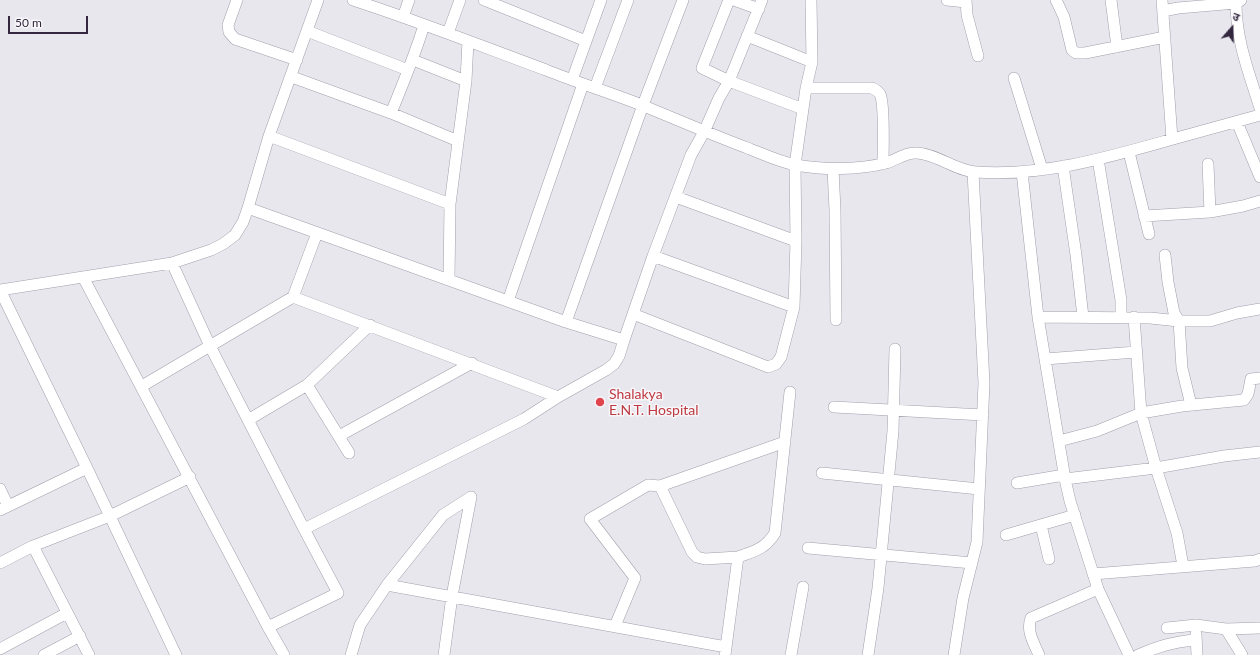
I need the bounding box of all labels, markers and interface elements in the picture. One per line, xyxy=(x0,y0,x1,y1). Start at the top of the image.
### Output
scale bar xyxy=(10,8,90,34)
north arrow xyxy=(1212,8,1252,48)
text: उ xyxy=(1231,9,1242,23)
text: 50 m xyxy=(15,15,42,30)
place label: Shalakya E.N.T. Hospital xyxy=(609,386,699,418)
marker: Shalakya E.N.T. Hospital xyxy=(594,396,606,408)

